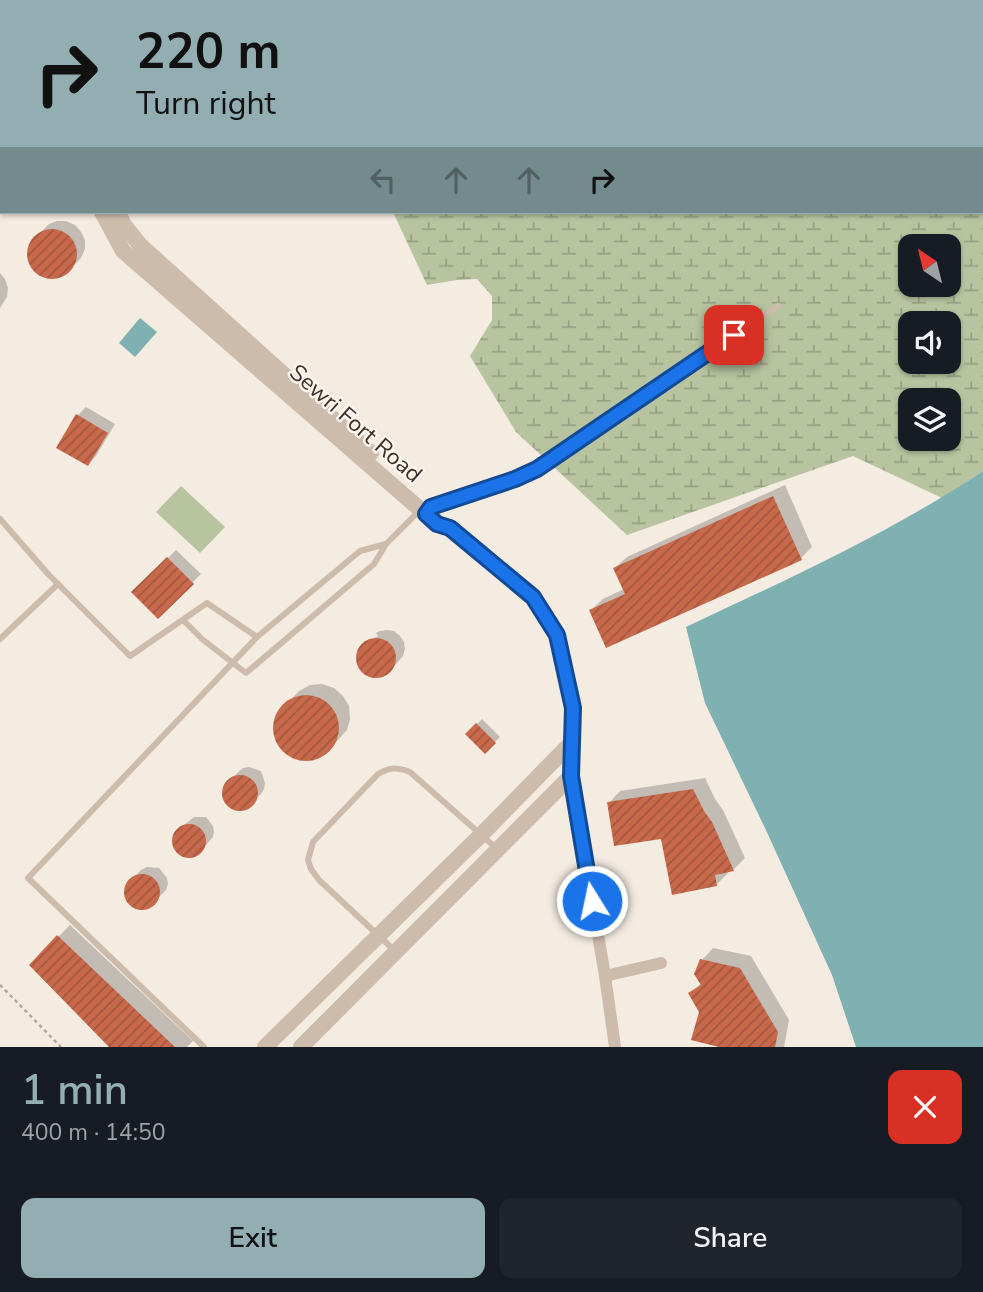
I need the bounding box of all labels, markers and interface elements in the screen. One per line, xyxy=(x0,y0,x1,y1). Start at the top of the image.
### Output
text: 220 m xyxy=(136,18,280,85)
icon: right xyxy=(21,28,112,119)
text: Turn right xyxy=(136,82,276,125)
icon: left xyxy=(364,161,402,199)
icon: ahead xyxy=(437,161,475,199)
icon: ahead xyxy=(510,161,548,199)
icon: right xyxy=(583,161,621,199)
north arrow xyxy=(898,234,961,298)
map controls xyxy=(898,234,961,451)
pin xyxy=(704,305,764,365)
button: sound xyxy=(898,311,961,374)
icon: arrive xyxy=(715,316,753,354)
street label: Sewri Fort Road xyxy=(283,357,429,490)
button: layers xyxy=(898,388,961,451)
position arrow xyxy=(555,864,629,938)
text: 1 min xyxy=(21,1062,128,1119)
button: close xyxy=(888,1070,962,1144)
text: 400 m · 14:50 xyxy=(21,1117,166,1148)
button: Exit xyxy=(21,1198,485,1278)
button: Share xyxy=(499,1198,962,1278)

